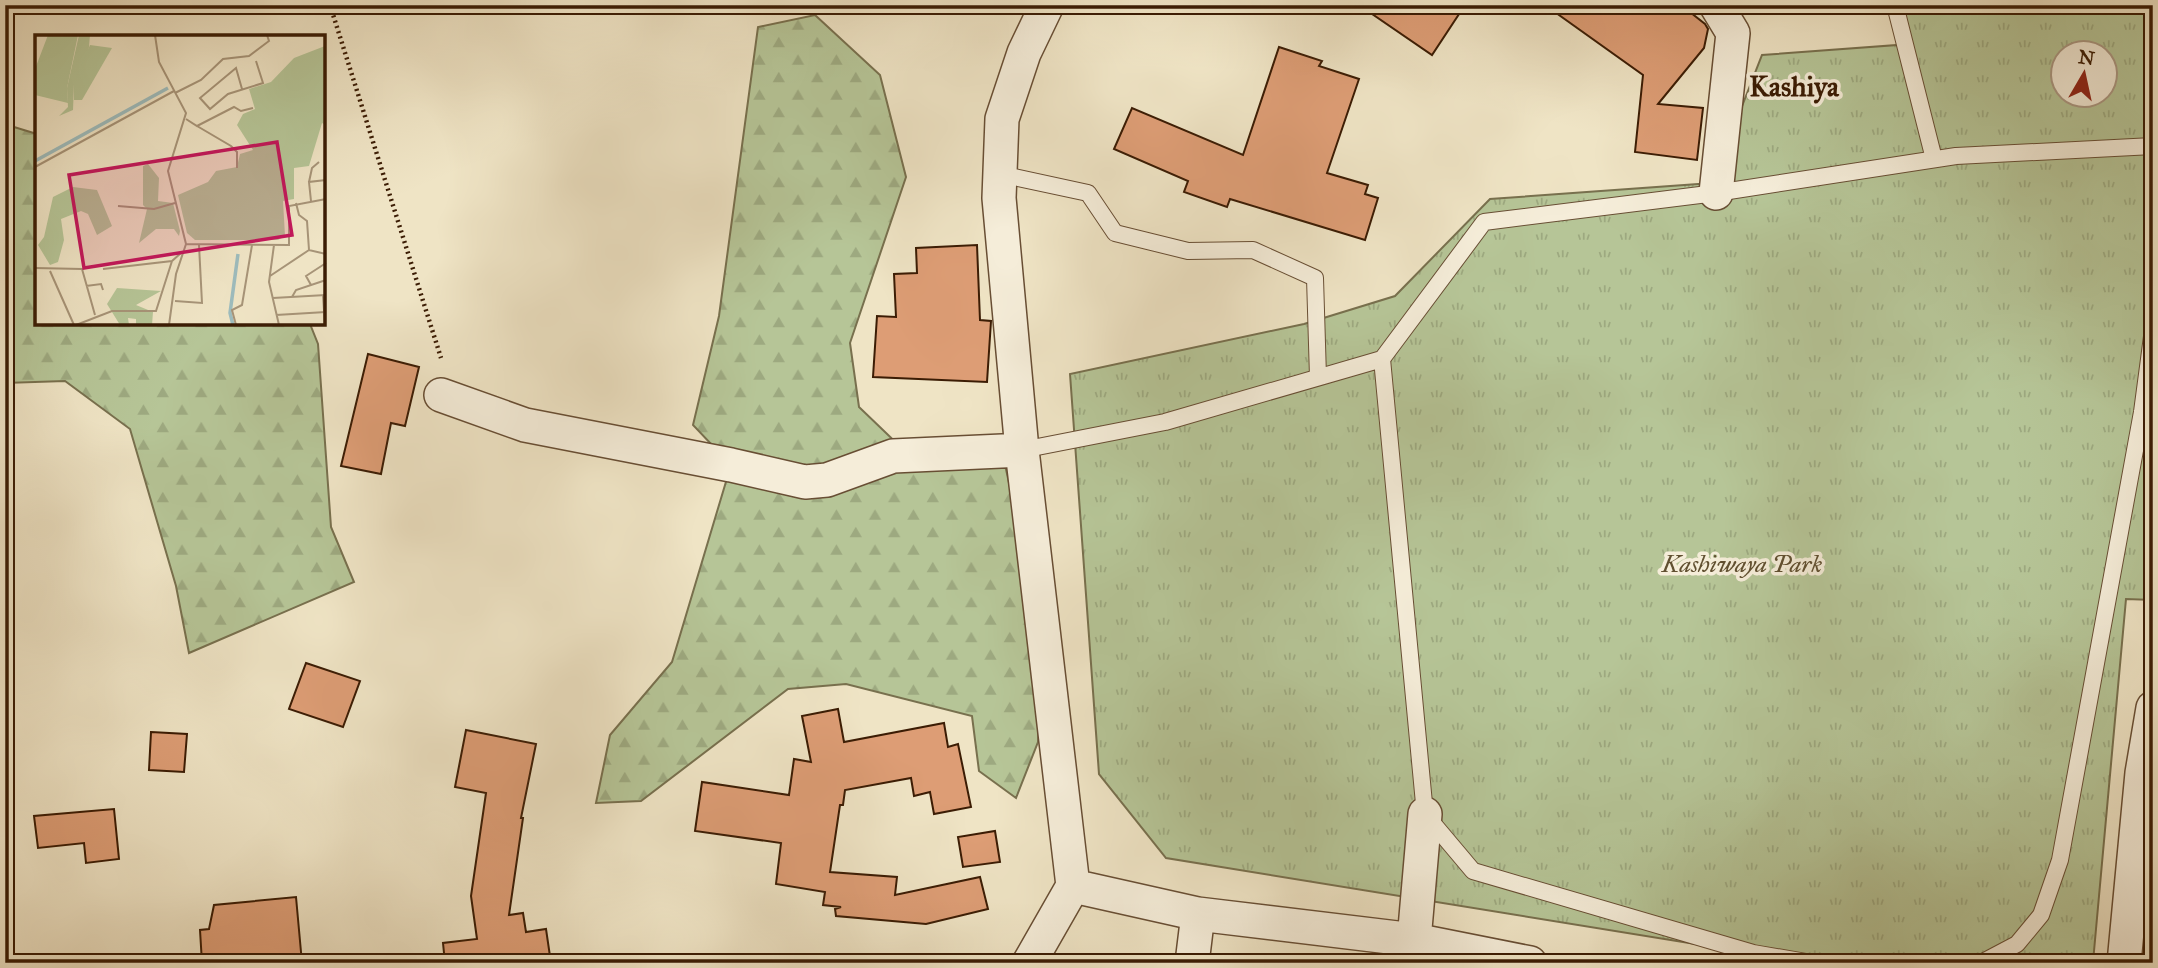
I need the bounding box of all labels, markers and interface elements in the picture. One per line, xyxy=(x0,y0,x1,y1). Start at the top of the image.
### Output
inset map xyxy=(35,35,326,326)
north arrow xyxy=(2050,38,2120,108)
text: N xyxy=(2077,45,2096,70)
district label: Kashiya xyxy=(1749,69,1840,104)
park label: Kashiwaya Park xyxy=(1661,549,1822,579)

